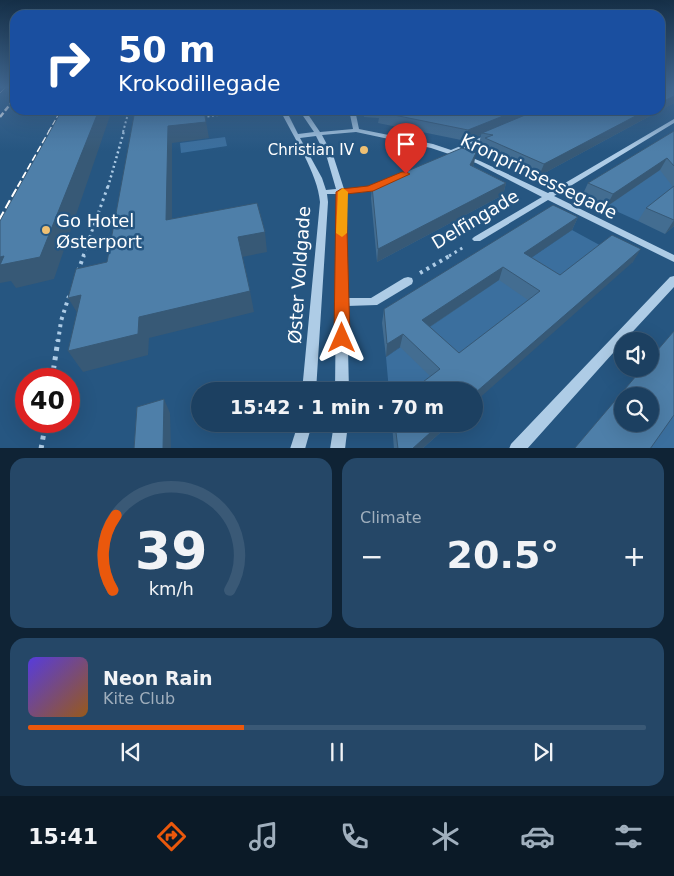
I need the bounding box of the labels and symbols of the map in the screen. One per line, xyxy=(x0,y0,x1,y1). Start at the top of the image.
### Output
pin xyxy=(385,123,427,174)
street label: Kronprinsessegade xyxy=(457,129,621,223)
place label: Christian IV xyxy=(268,141,355,159)
marker: Christian IV xyxy=(358,144,370,156)
street label: Delfingade xyxy=(428,185,522,253)
street label: Øster Voldgade xyxy=(284,205,314,345)
place label: Go Hotel Østerport xyxy=(56,210,142,252)
marker: Go Hotel Østerport xyxy=(40,224,52,236)
position arrow xyxy=(315,311,367,363)
speed limit sign: 40 xyxy=(15,368,80,433)

